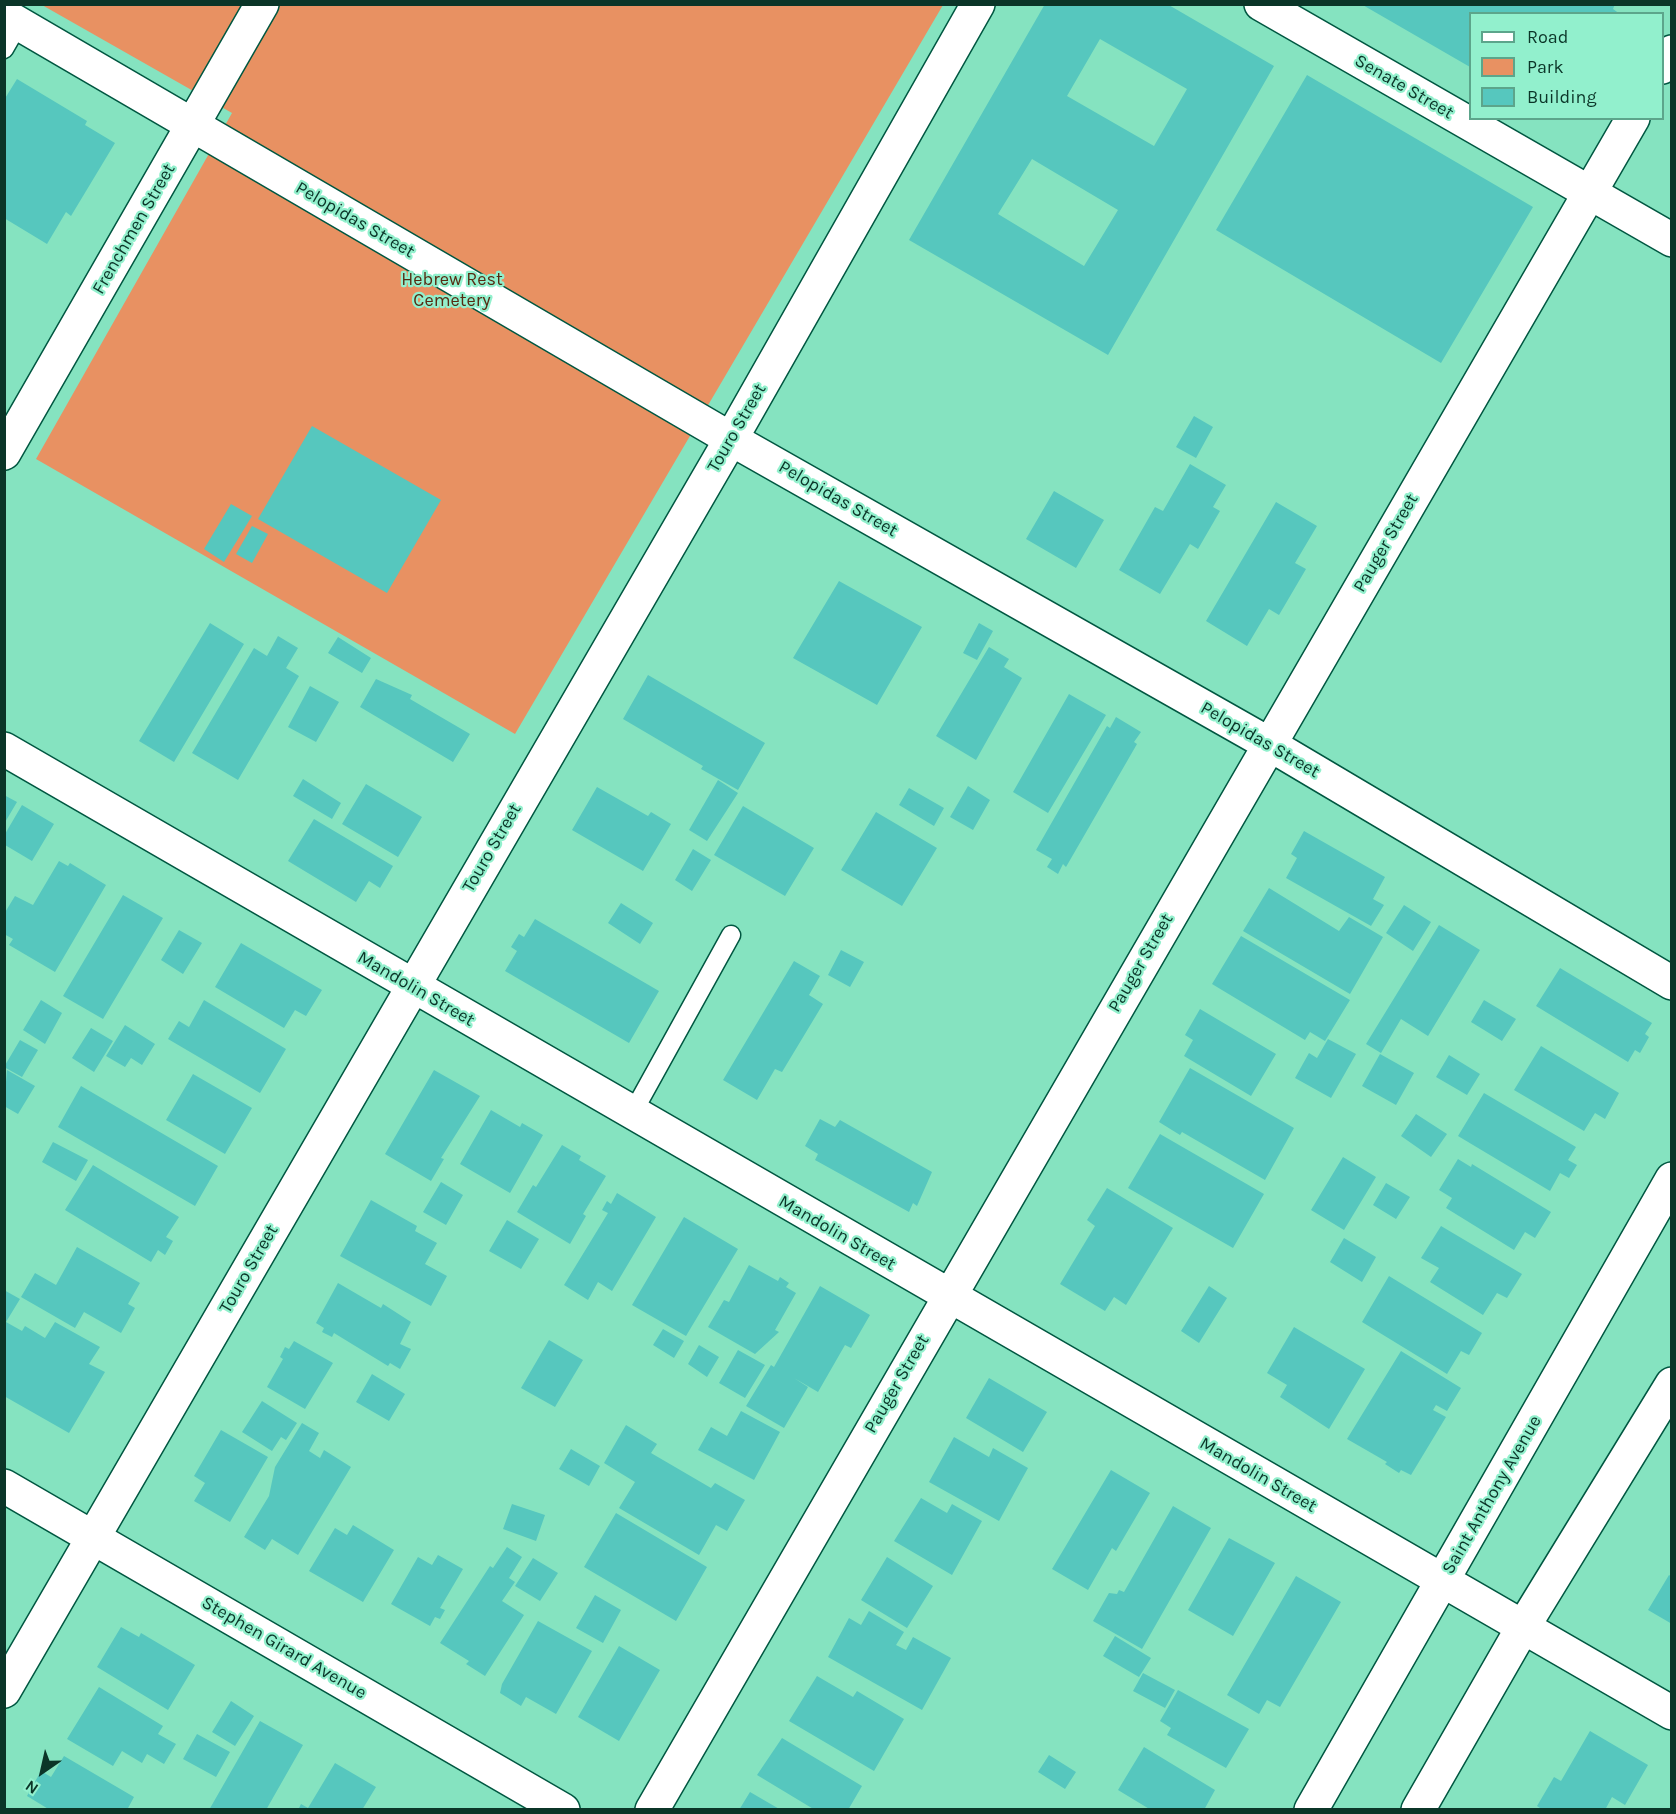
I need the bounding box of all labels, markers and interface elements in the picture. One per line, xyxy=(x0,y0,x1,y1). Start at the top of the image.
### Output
legend xyxy=(1469,12,1664,120)
text: Road xyxy=(1527,26,1568,48)
street label: Senate Street xyxy=(1351,50,1457,124)
text: Park xyxy=(1527,56,1564,78)
text: Building xyxy=(1527,86,1597,108)
street label: Frenchmen Street xyxy=(88,160,180,298)
street label: Pelopidas Street xyxy=(292,177,418,263)
park label: Hebrew Rest Cemetery xyxy=(401,269,503,312)
street label: Touro Street xyxy=(703,380,771,476)
street label: Pelopidas Street xyxy=(775,456,901,542)
street label: Pauger Street xyxy=(1349,490,1423,596)
street label: Pelopidas Street xyxy=(1197,697,1323,783)
street label: Touro Street xyxy=(458,800,526,896)
street label: Pauger Street xyxy=(1104,910,1178,1016)
street label: Mandolin Street xyxy=(354,947,478,1031)
street label: Mandolin Street xyxy=(775,1191,899,1275)
street label: Touro Street xyxy=(215,1221,283,1317)
street label: Pauger Street xyxy=(860,1331,934,1437)
street label: Saint Anthony Avenue xyxy=(1438,1412,1546,1578)
street label: Mandolin Street xyxy=(1196,1433,1320,1517)
street label: Stephen Girard Avenue xyxy=(198,1592,370,1704)
north arrow xyxy=(12,1742,72,1802)
text: N xyxy=(22,1776,42,1798)

